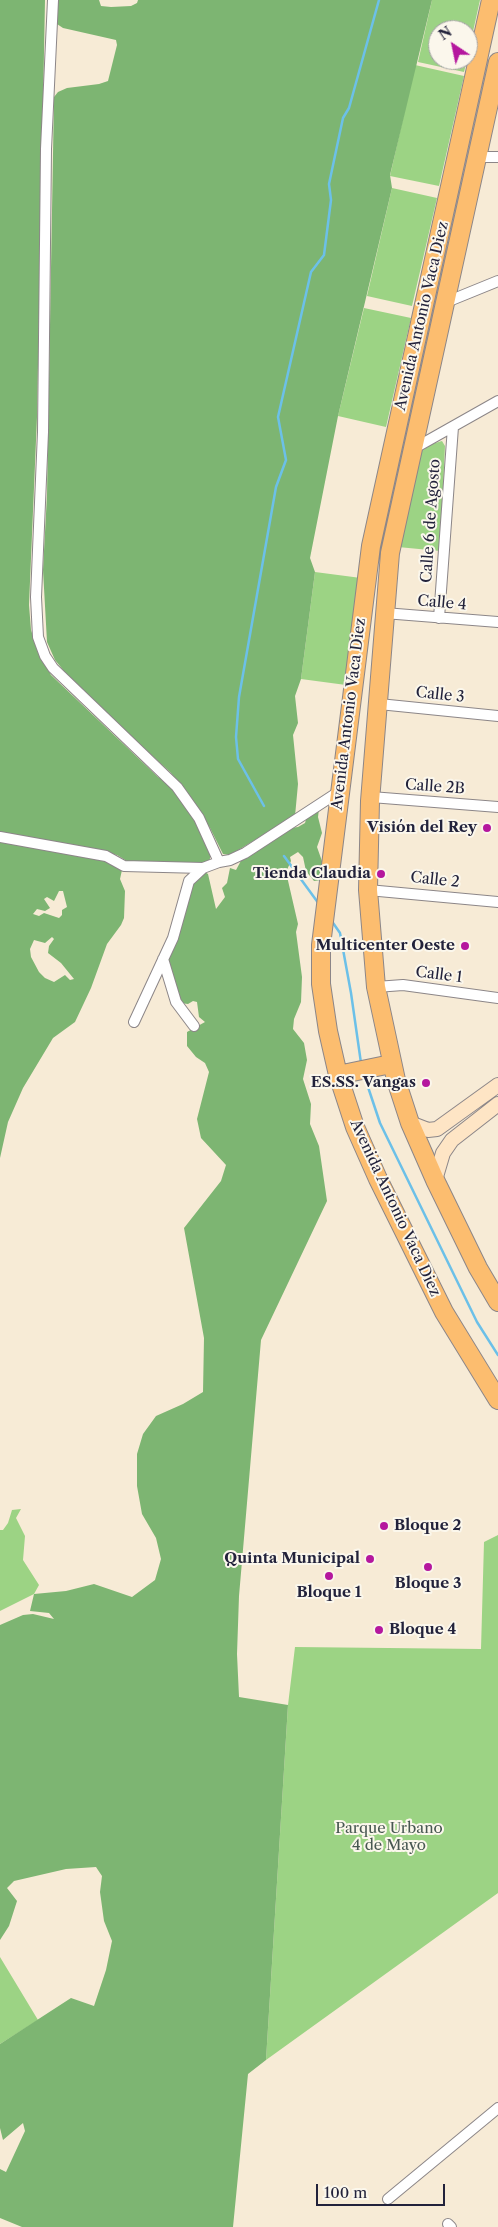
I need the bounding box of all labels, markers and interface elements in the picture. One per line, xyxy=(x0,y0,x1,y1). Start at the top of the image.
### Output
north arrow xyxy=(428,20,478,70)
text: N xyxy=(435,23,455,44)
street label: Avenida Antonio Vaca Diez xyxy=(391,220,453,412)
street label: Calle 6 de Agosto xyxy=(418,458,444,584)
street label: Calle 4 xyxy=(417,592,467,614)
street label: Avenida Antonio Vaca Diez xyxy=(328,617,370,811)
street label: Calle 3 xyxy=(415,683,465,707)
street label: Calle 2B xyxy=(405,776,465,798)
place label: Visión del Rey xyxy=(367,819,477,837)
marker: Visión del Rey xyxy=(481,822,493,834)
place label: Tienda Claudia xyxy=(253,865,371,883)
marker: Tienda Claudia xyxy=(375,868,387,880)
street label: Calle 2 xyxy=(409,868,461,892)
place label: Multicenter Oeste xyxy=(316,937,455,955)
marker: Multicenter Oeste xyxy=(459,940,471,952)
street label: Calle 1 xyxy=(415,963,463,987)
place label: ES.SS. Vangas xyxy=(311,1074,416,1092)
marker: ES.SS. Vangas xyxy=(420,1077,432,1089)
street label: Avenida Antonio Vaca Diez xyxy=(346,1117,444,1299)
place label: Bloque 2 xyxy=(394,1517,461,1535)
marker: Bloque 2 xyxy=(378,1520,390,1532)
place label: Quinta Municipal xyxy=(224,1550,360,1568)
marker: Quinta Municipal xyxy=(364,1553,376,1565)
marker: Bloque 3 xyxy=(422,1561,434,1573)
marker: Bloque 1 xyxy=(323,1570,335,1582)
place label: Bloque 3 xyxy=(395,1575,461,1593)
place label: Bloque 1 xyxy=(296,1584,362,1602)
place label: Bloque 4 xyxy=(389,1621,456,1639)
marker: Bloque 4 xyxy=(373,1624,385,1636)
park label: Parque Urbano 4 de Mayo xyxy=(335,1820,443,1855)
scale bar xyxy=(318,2174,447,2206)
text: 100 m xyxy=(324,2183,367,2202)

